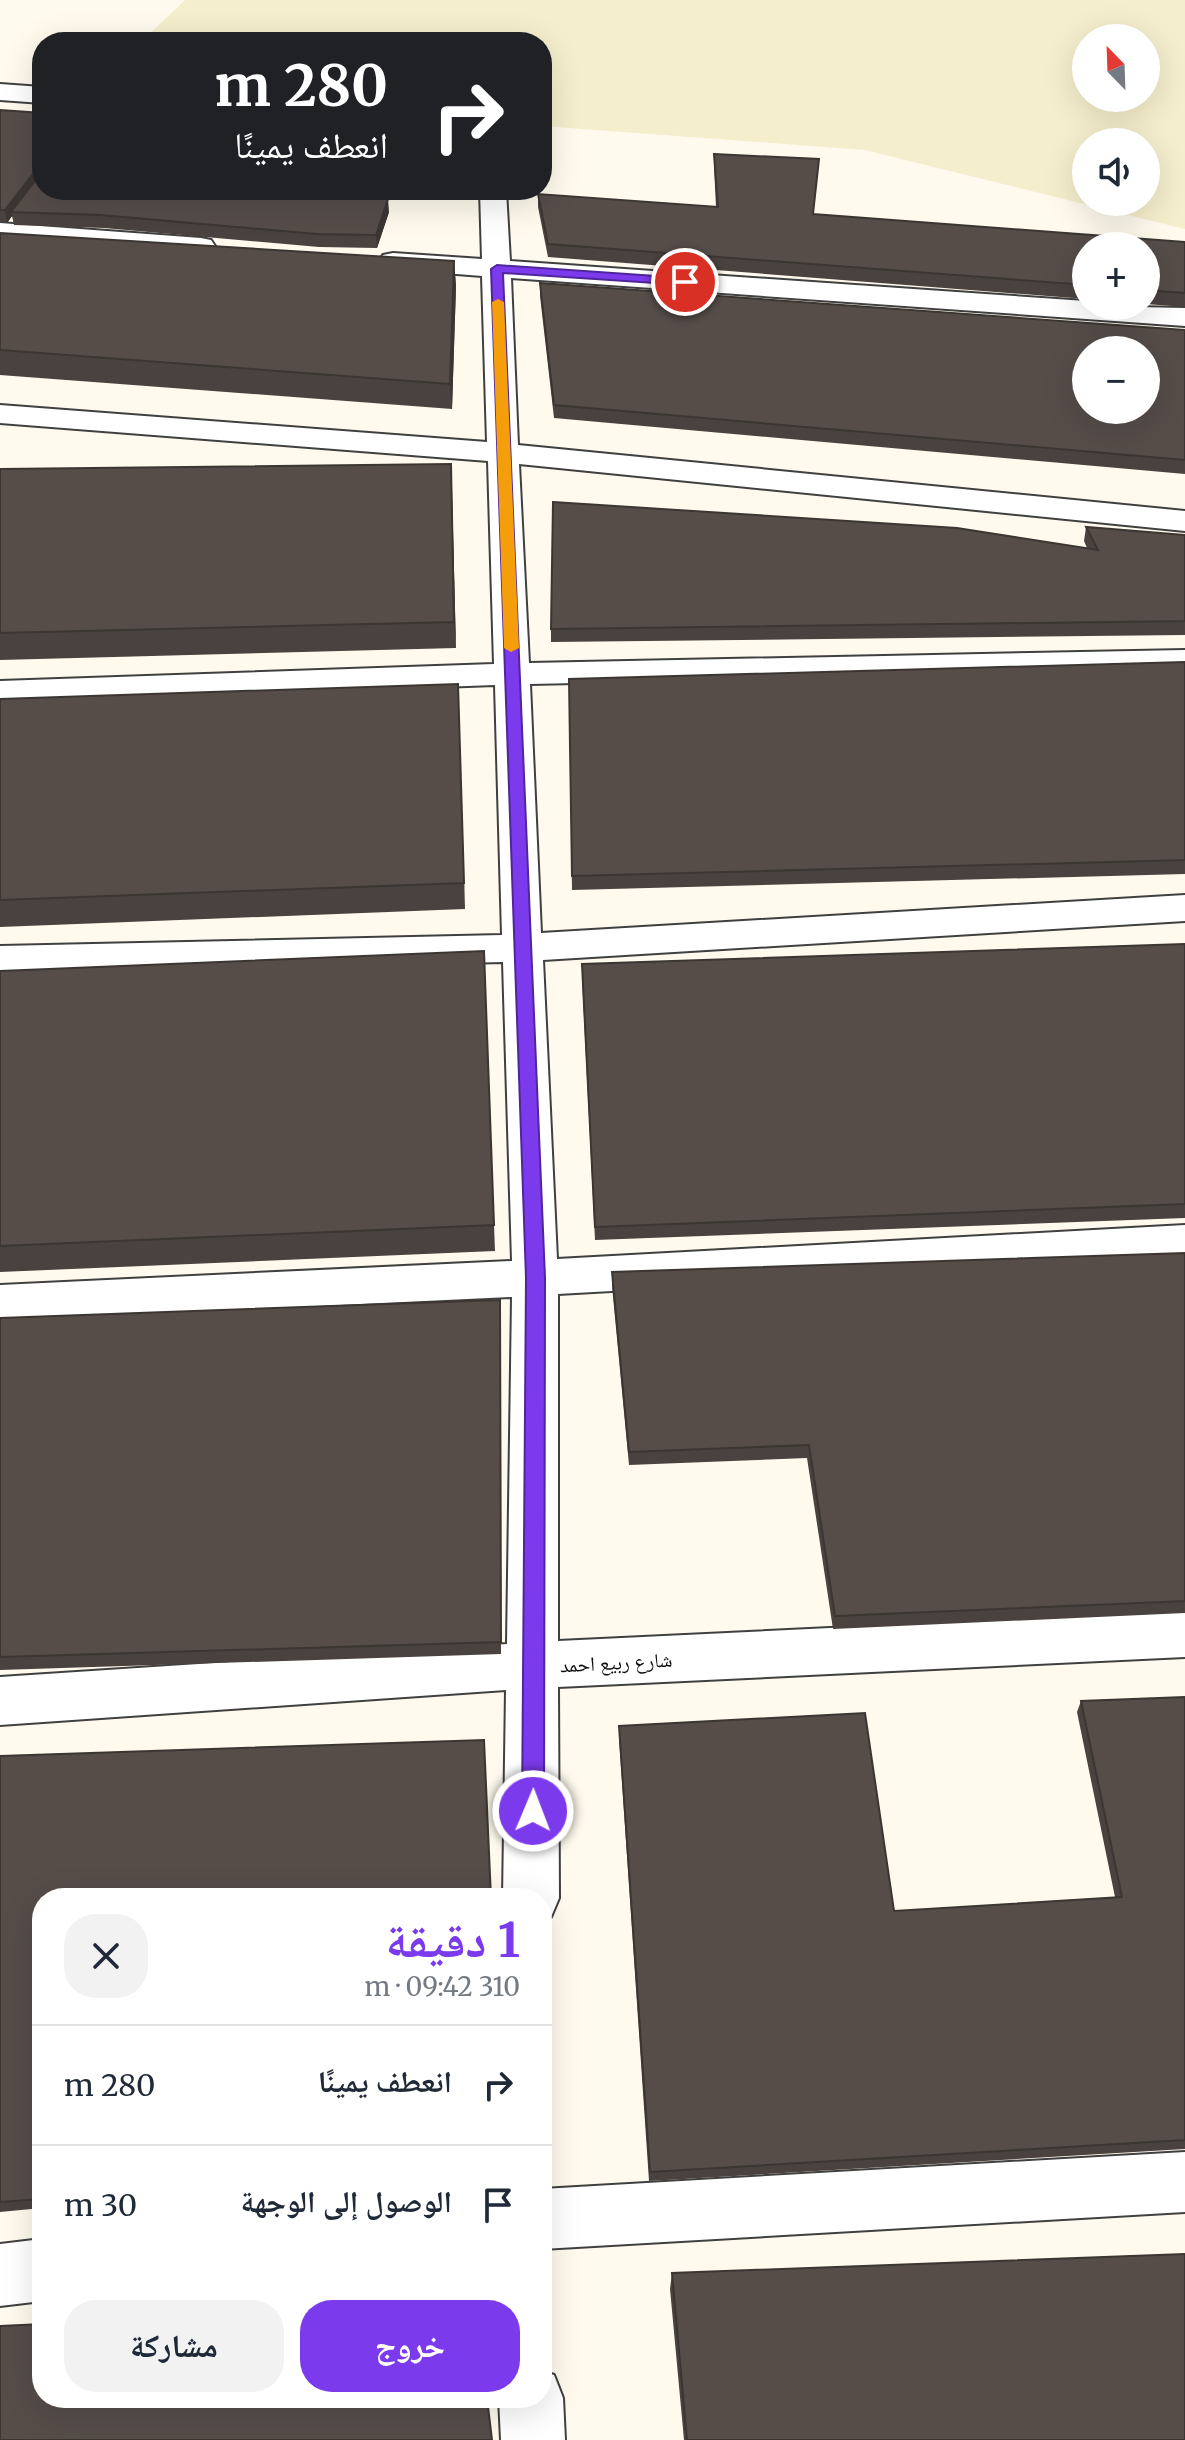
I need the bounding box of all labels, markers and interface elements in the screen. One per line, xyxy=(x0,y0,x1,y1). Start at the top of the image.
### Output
north arrow xyxy=(1072,24,1160,112)
map controls xyxy=(1072,24,1160,424)
text: 280 m xyxy=(214,51,388,121)
icon: right xyxy=(416,64,520,168)
text: انعطف يمينًا xyxy=(234,123,388,168)
button: sound xyxy=(1072,128,1160,216)
button: + xyxy=(1072,232,1160,320)
pin xyxy=(651,248,719,316)
icon: arrive xyxy=(663,260,707,304)
button: − xyxy=(1072,336,1160,424)
street label: شارع ربيع احمد xyxy=(559,1647,673,1678)
position arrow xyxy=(491,1769,575,1853)
text: 1 دقيقة xyxy=(386,1910,520,1970)
button: close xyxy=(64,1914,148,1998)
text: 310 m · 09:42 xyxy=(364,1970,520,2003)
text: انعطف يمينًا xyxy=(318,2062,452,2100)
icon: right xyxy=(476,2063,520,2107)
text: 280 m xyxy=(64,2066,155,2104)
text: الوصول إلى الوجهة xyxy=(241,2182,452,2220)
icon: arrive xyxy=(476,2183,520,2227)
text: 30 m xyxy=(64,2186,137,2224)
button: مشاركة xyxy=(64,2300,284,2392)
button: خروج xyxy=(300,2300,520,2392)

